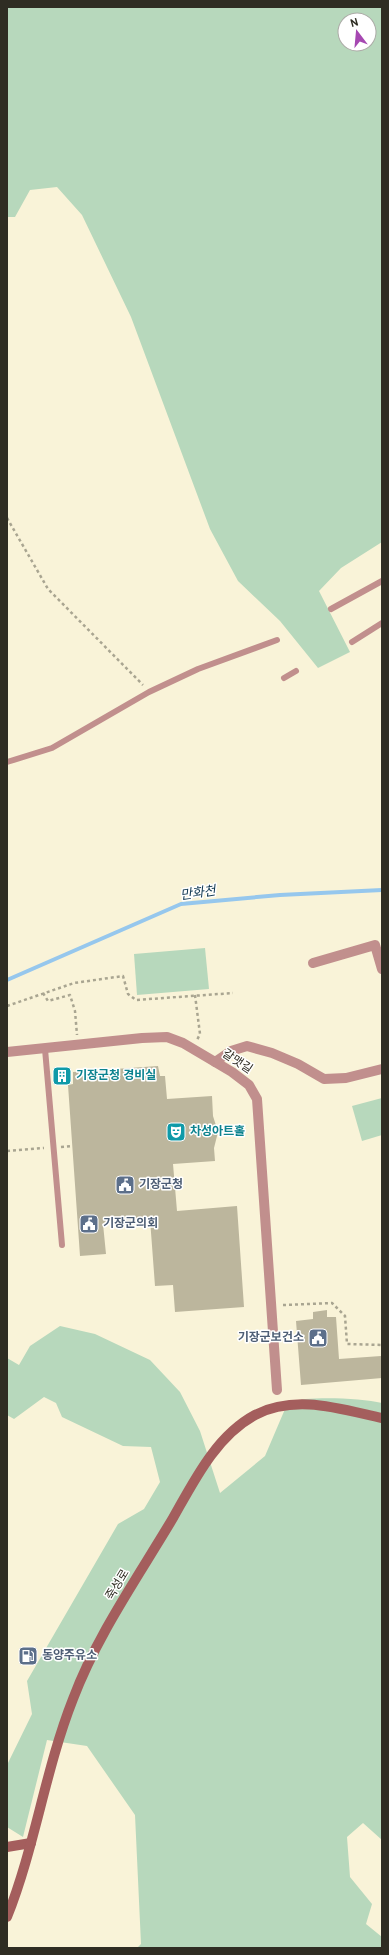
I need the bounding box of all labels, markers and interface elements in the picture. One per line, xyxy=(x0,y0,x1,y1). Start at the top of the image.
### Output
north arrow xyxy=(337,12,377,52)
text: N xyxy=(349,16,360,31)
water label: 만화천 xyxy=(179,883,218,904)
street label: 갈맷길 xyxy=(219,1046,255,1078)
building icon: 기장군청 경비실 xyxy=(51,1065,73,1087)
place label: 기장군청 경비실 xyxy=(76,1068,156,1084)
theatre icon: 차성아트홀 xyxy=(165,1121,187,1143)
place label: 차성아트홀 xyxy=(190,1124,245,1140)
public building icon: 기장군청 xyxy=(114,1174,136,1196)
place label: 기장군청 xyxy=(139,1177,183,1193)
public building icon: 기장군의회 xyxy=(78,1213,100,1235)
place label: 기장군의회 xyxy=(103,1216,158,1232)
public building icon: 기장군보건소 xyxy=(307,1327,329,1349)
place label: 기장군보건소 xyxy=(238,1330,304,1346)
street label: 죽성로 xyxy=(103,1567,133,1603)
fuel station icon: 동양주유소 xyxy=(17,1645,39,1667)
place label: 동양주유소 xyxy=(42,1648,97,1664)

